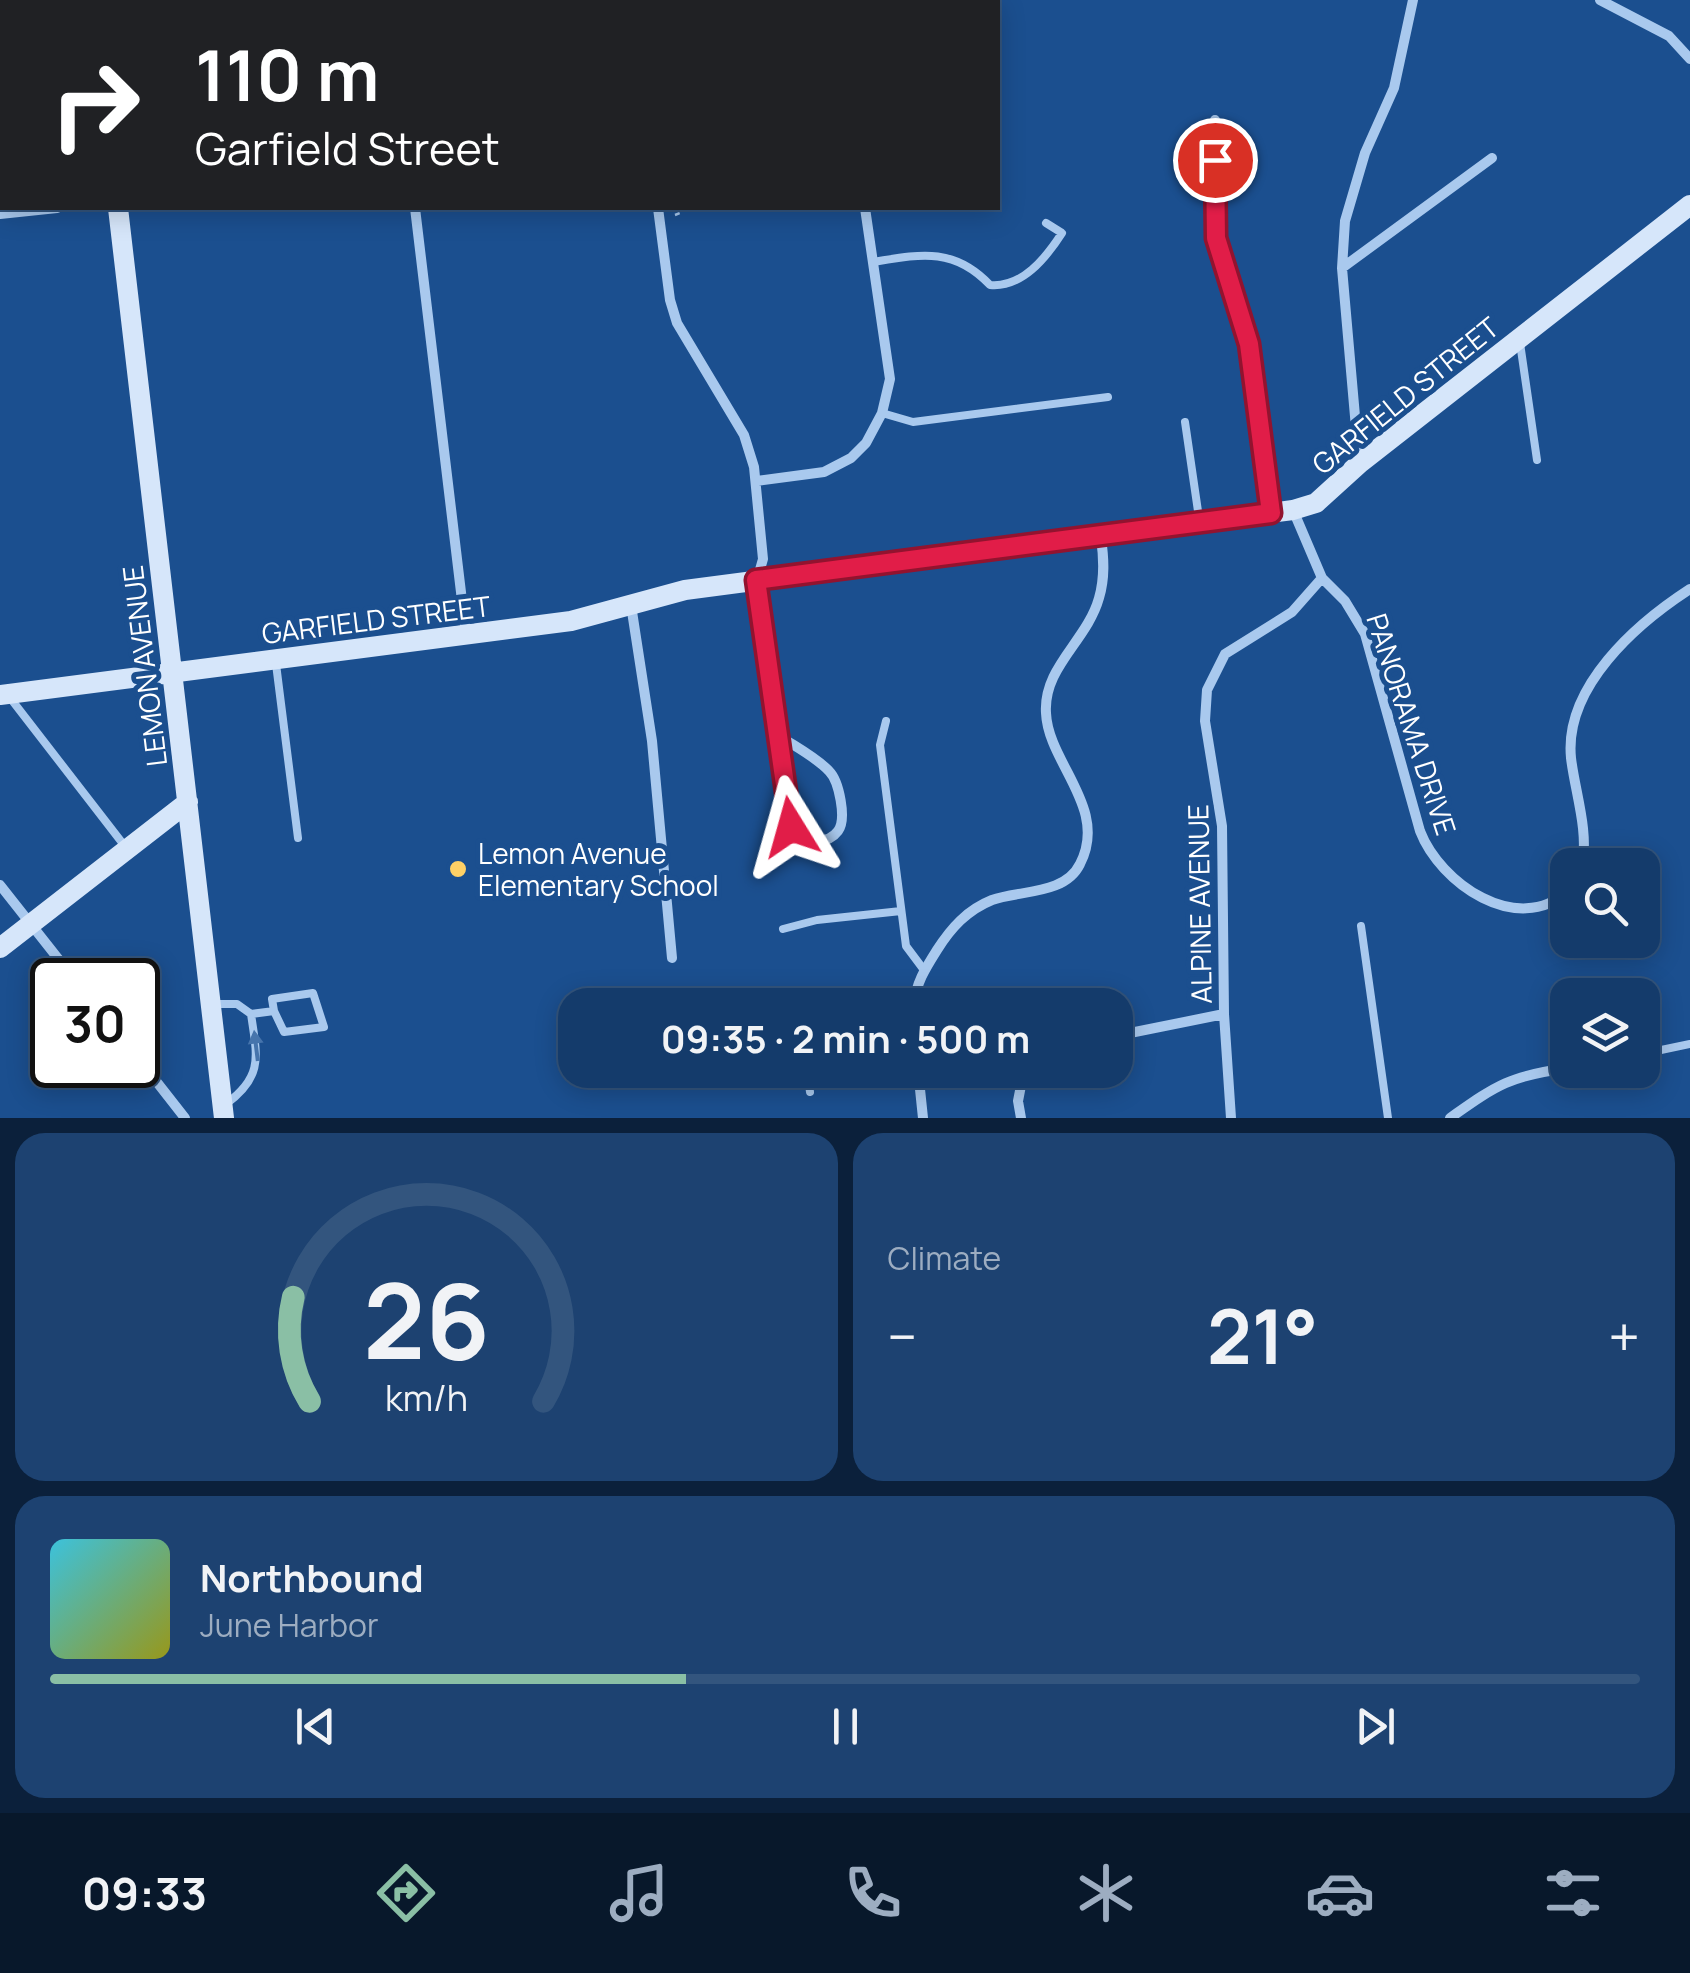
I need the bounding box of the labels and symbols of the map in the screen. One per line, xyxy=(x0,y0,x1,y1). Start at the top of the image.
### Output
pin xyxy=(1173,118,1258,203)
street label: GARFIELD STREET xyxy=(1304,308,1507,482)
street label: LEMON AVENUE xyxy=(113,563,175,769)
street label: GARFIELD STREET xyxy=(259,586,493,652)
street label: PANORAMA DRIVE xyxy=(1358,608,1466,840)
position arrow xyxy=(739,775,843,879)
street label: ALPINE AVENUE xyxy=(1178,804,1220,1004)
place label: Lemon Avenue Elementary School xyxy=(478,834,719,904)
marker: Lemon Avenue Elementary School xyxy=(447,858,469,880)
speed limit sign: 30 xyxy=(30,958,160,1088)
one-way arrow xyxy=(247,1029,263,1061)

